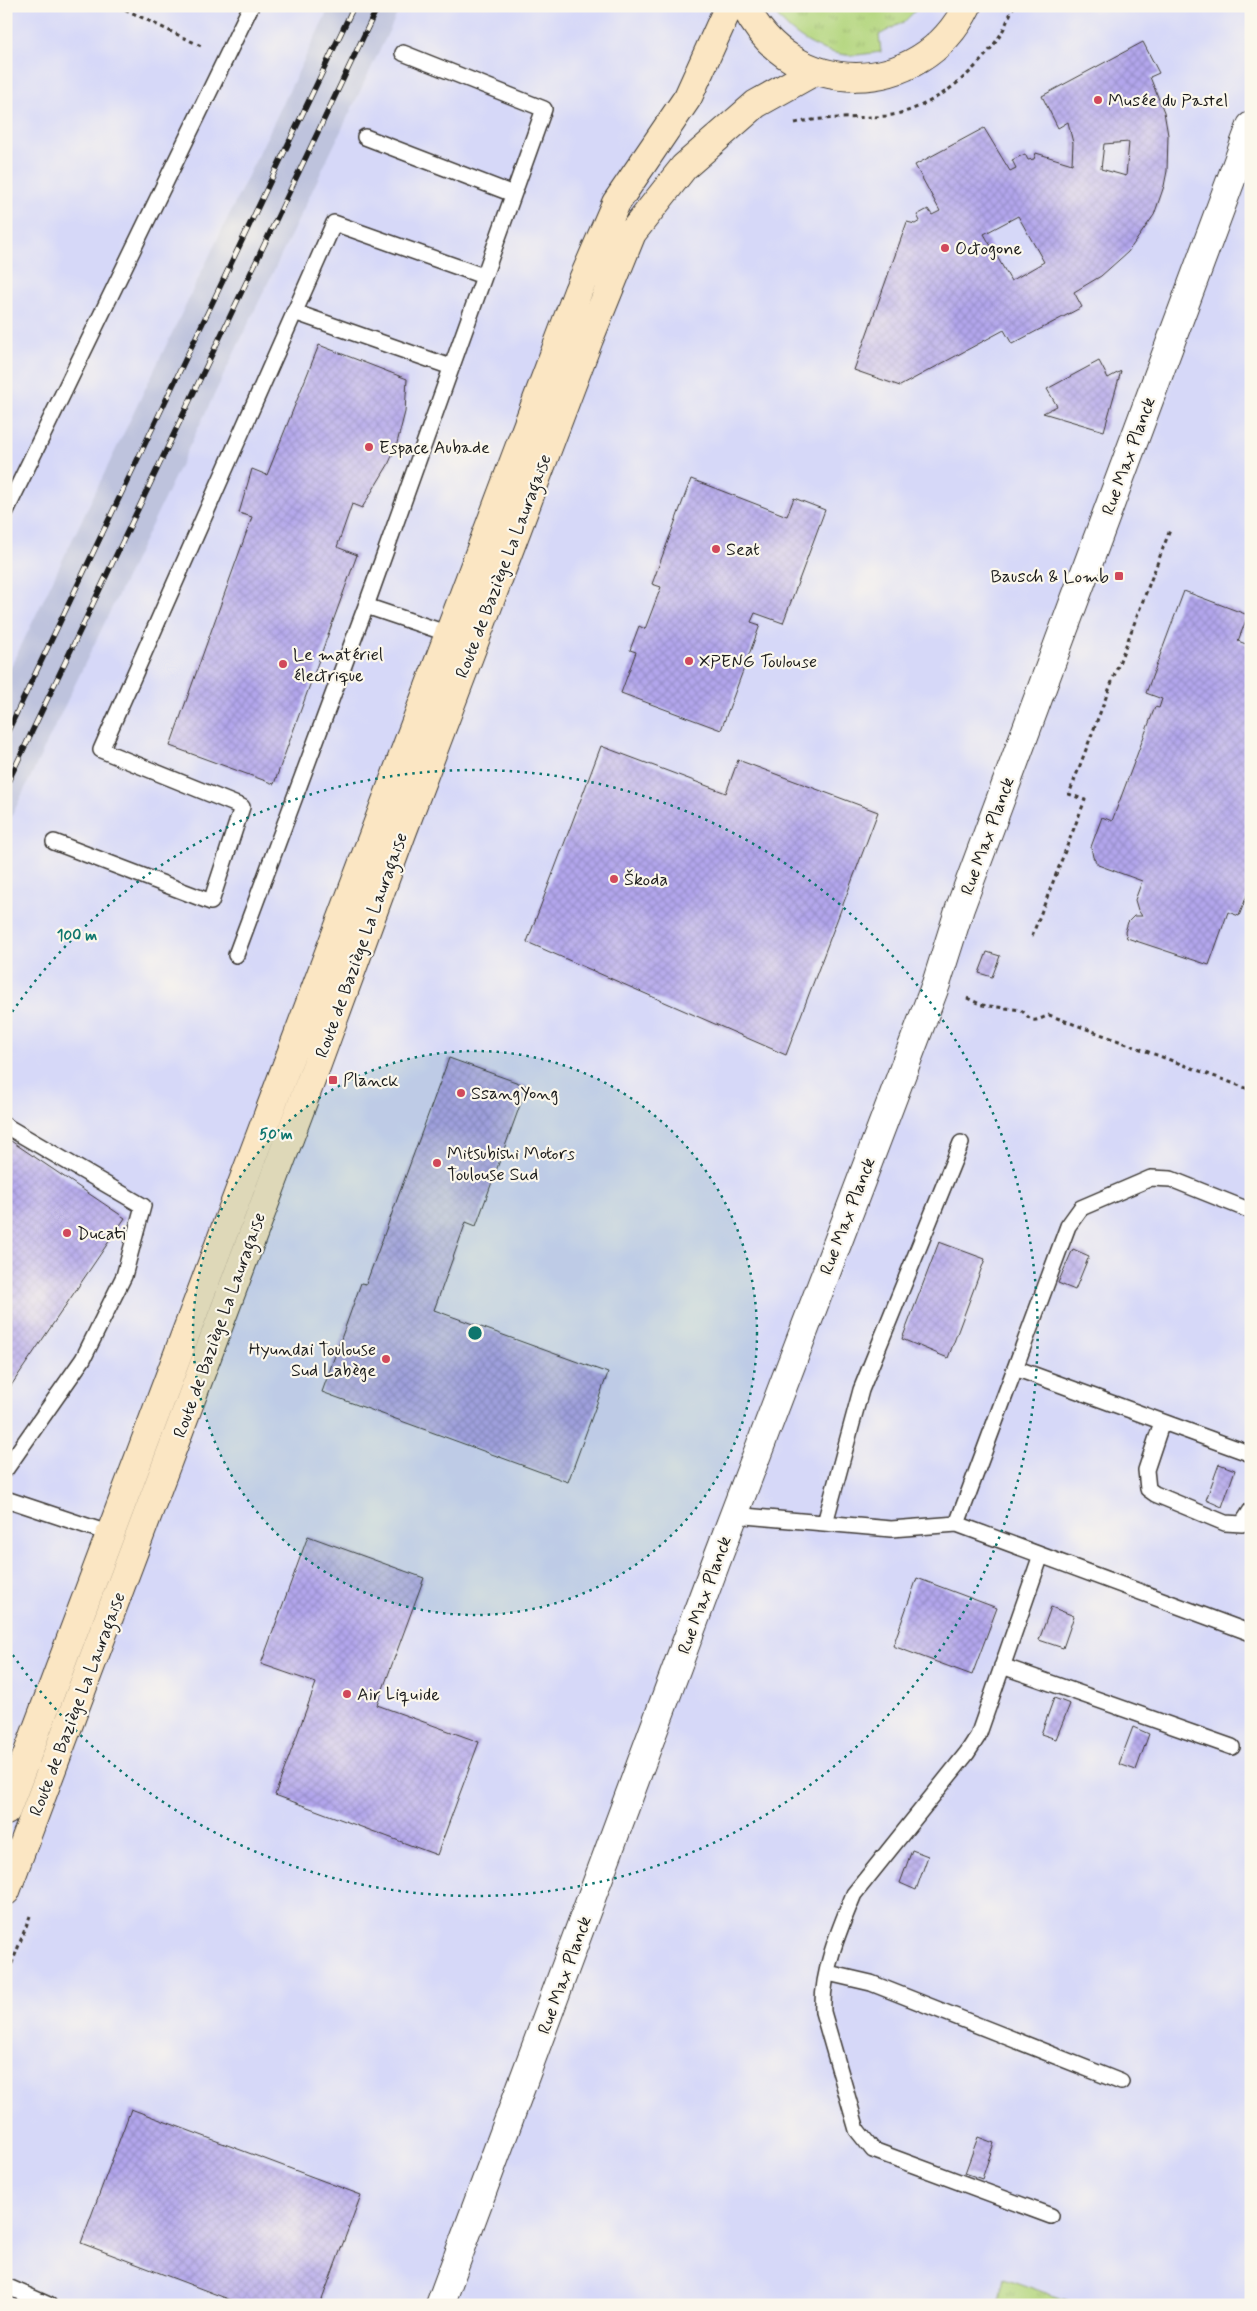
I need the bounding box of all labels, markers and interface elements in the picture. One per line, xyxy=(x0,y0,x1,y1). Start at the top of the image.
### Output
place label: Musée du Pastel xyxy=(1108,89,1228,113)
marker: Musée du Pastel xyxy=(1092,94,1104,106)
place label: Octogone xyxy=(955,237,1022,261)
marker: Octogone xyxy=(939,242,951,254)
street label: Rue Max Planck xyxy=(1096,394,1161,519)
place label: Espace Aubade xyxy=(379,436,490,460)
marker: Espace Aubade xyxy=(363,441,375,453)
street label: Route de Baziège La Lauragaise xyxy=(450,451,560,683)
place label: Seat xyxy=(726,538,760,562)
marker: Seat xyxy=(710,543,722,555)
place label: Bausch & Lomb xyxy=(990,565,1109,589)
marker: Bausch & Lomb xyxy=(1113,570,1125,582)
place label: Le matériel électrique xyxy=(293,643,383,688)
place label: XPENG Toulouse xyxy=(699,650,817,674)
marker: XPENG Toulouse xyxy=(683,655,695,667)
marker: Le matériel électrique xyxy=(277,658,289,670)
street label: Rue Max Planck xyxy=(955,774,1020,899)
street label: Route de Baziège La Lauragaise xyxy=(310,829,416,1062)
place label: Škoda xyxy=(624,868,668,892)
marker: Škoda xyxy=(608,873,620,885)
text: 100 m xyxy=(57,926,97,946)
place label: Planck xyxy=(343,1069,398,1093)
marker: Planck xyxy=(327,1074,339,1086)
place label: SsangYong xyxy=(471,1082,558,1106)
marker: SsangYong xyxy=(455,1087,467,1099)
text: 50 m xyxy=(259,1125,293,1145)
place label: Mitsubishi Motors Toulouse Sud xyxy=(447,1142,575,1187)
street label: Rue Max Planck xyxy=(815,1154,881,1279)
marker: Mitsubishi Motors Toulouse Sud xyxy=(431,1157,443,1169)
street label: Route de Baziège La Lauragaise xyxy=(168,1209,274,1442)
place label: Ducati xyxy=(77,1222,126,1246)
marker: Ducati xyxy=(61,1227,73,1239)
centre of rings xyxy=(466,1324,484,1342)
place label: Hyundai Toulouse Sud Labège xyxy=(249,1338,376,1383)
marker: Hyundai Toulouse Sud Labège xyxy=(380,1353,392,1365)
street label: Rue Max Planck xyxy=(672,1533,737,1658)
street label: Route de Baziège La Lauragaise xyxy=(24,1589,134,1821)
place label: Air Liquide xyxy=(357,1683,440,1707)
marker: Air Liquide xyxy=(341,1688,353,1700)
street label: Rue Max Planck xyxy=(532,1913,597,2038)

